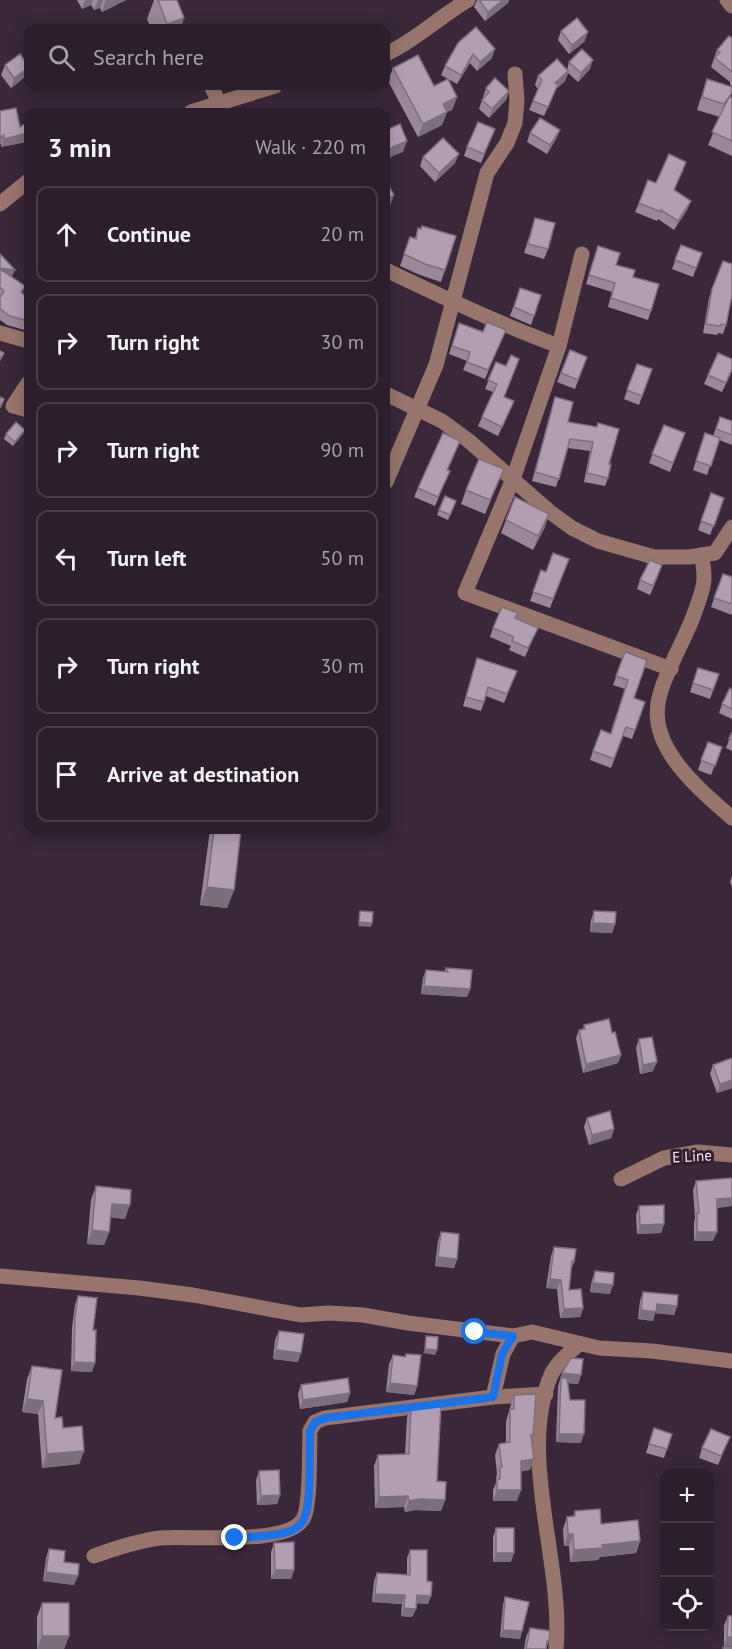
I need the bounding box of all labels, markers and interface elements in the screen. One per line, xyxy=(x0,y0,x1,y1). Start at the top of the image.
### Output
search box xyxy=(24,24,390,90)
icon: search xyxy=(45,41,78,74)
text: Search here xyxy=(93,43,204,71)
text: 3 min xyxy=(48,131,111,164)
text: Walk · 220 m xyxy=(255,134,366,160)
icon: ahead xyxy=(50,218,83,251)
text: Continue xyxy=(107,220,191,248)
text: 20 m xyxy=(321,221,364,247)
icon: right xyxy=(50,326,83,359)
text: Turn right xyxy=(107,328,199,356)
text: 30 m xyxy=(321,329,364,355)
icon: right xyxy=(50,434,83,467)
text: Turn right xyxy=(107,436,199,464)
text: 90 m xyxy=(321,437,364,463)
icon: left xyxy=(50,542,83,575)
text: Turn left xyxy=(107,544,187,572)
text: 50 m xyxy=(321,545,364,571)
icon: right xyxy=(50,650,83,683)
text: Turn right xyxy=(107,652,199,680)
text: 30 m xyxy=(321,653,364,679)
icon: arrive xyxy=(50,758,83,791)
text: Arrive at destination xyxy=(107,760,299,788)
street label: E Line xyxy=(672,1145,712,1167)
route start xyxy=(461,1318,487,1344)
map controls xyxy=(660,1469,714,1631)
button: + xyxy=(660,1469,714,1523)
button: − xyxy=(660,1523,714,1577)
route end xyxy=(221,1524,247,1550)
button: locate xyxy=(660,1577,714,1631)

